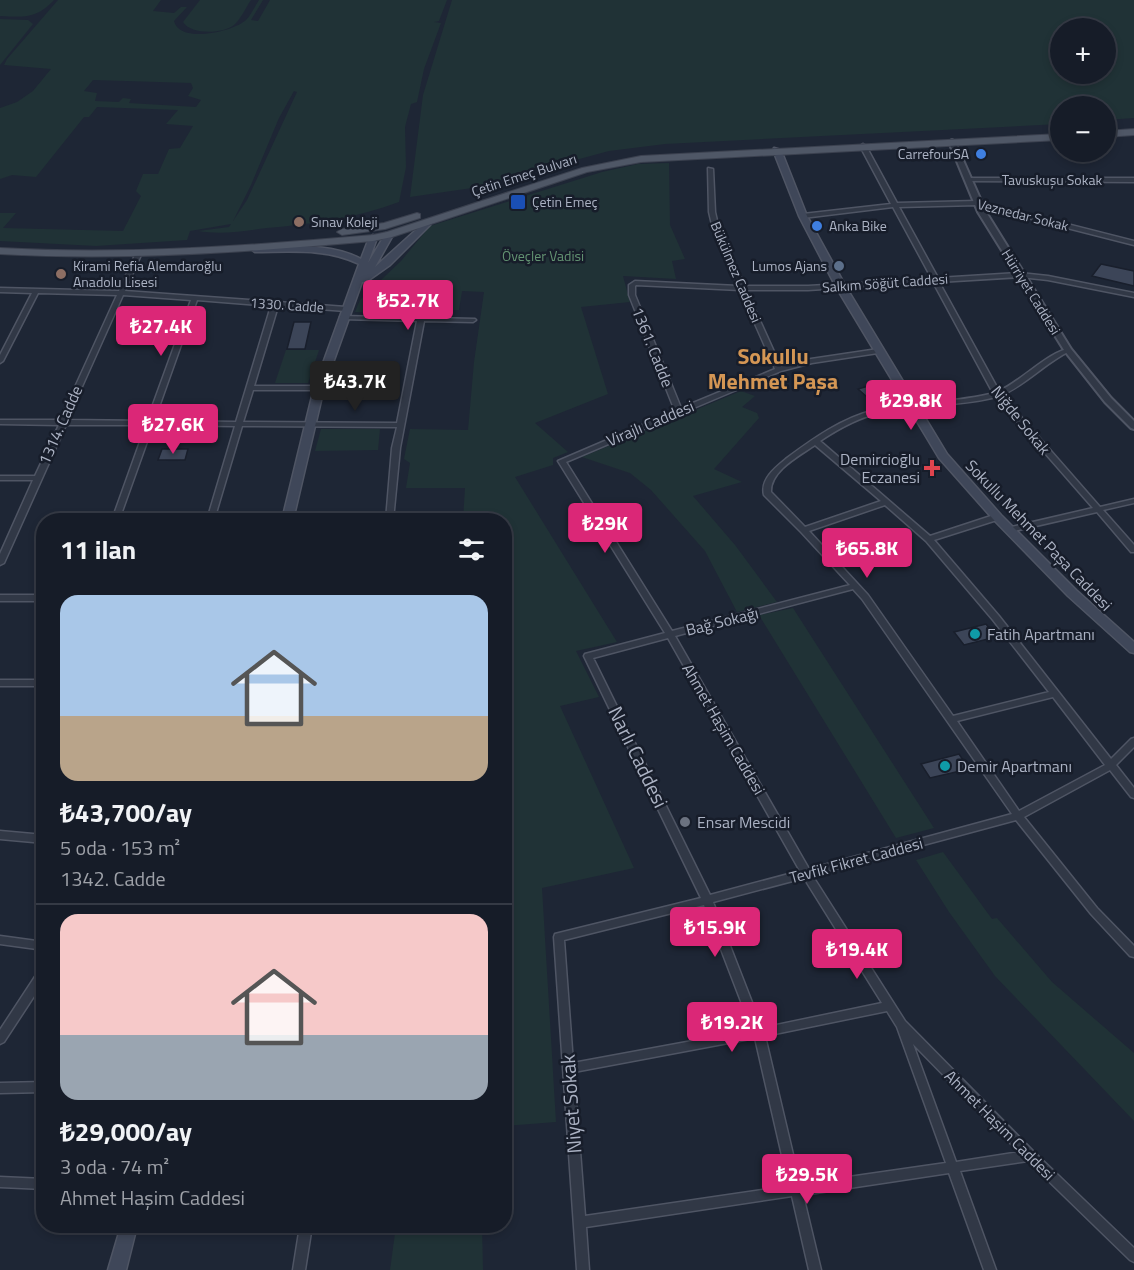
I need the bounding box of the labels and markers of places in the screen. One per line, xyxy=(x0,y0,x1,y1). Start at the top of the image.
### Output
place label: CarrefourSA xyxy=(898,143,970,164)
marker: CarrefourSA xyxy=(974,147,988,161)
marker: Çetin Emeç xyxy=(509,193,527,211)
place label: Çetin Emeç xyxy=(532,194,598,210)
place label: Sınav Koleji xyxy=(311,211,378,232)
marker: Sınav Koleji xyxy=(292,215,306,229)
place label: Anka Bike xyxy=(829,215,887,236)
marker: Anka Bike xyxy=(810,219,824,233)
place label: Kirami Refia Alemdaroğlu Anadolu Lisesi xyxy=(73,255,222,292)
place label: Lumos Ajans xyxy=(752,255,827,276)
marker: Lumos Ajans xyxy=(832,259,846,273)
marker: Kirami Refia Alemdaroğlu Anadolu Lisesi xyxy=(54,267,68,281)
pin: ₺52.7K xyxy=(359,280,457,331)
pin: ₺27.4K xyxy=(112,306,210,357)
pin: ₺43.7K xyxy=(306,361,404,412)
pin: ₺29.8K xyxy=(862,380,960,431)
pin: ₺27.6K xyxy=(124,404,222,455)
place label: Demircioğlu Eczanesi xyxy=(840,447,920,489)
marker: Demircioğlu Eczanesi xyxy=(925,461,939,475)
pin: ₺29K xyxy=(569,503,641,554)
pin: ₺65.8K xyxy=(818,528,916,579)
place label: Fatih Apartmanı xyxy=(987,622,1095,646)
marker: Fatih Apartmanı xyxy=(968,627,982,641)
place label: Demir Apartmanı xyxy=(957,754,1072,778)
marker: Demir Apartmanı xyxy=(938,759,952,773)
place label: Ensar Mescidi xyxy=(697,810,790,834)
marker: Ensar Mescidi xyxy=(678,815,692,829)
pin: ₺15.9K xyxy=(666,907,764,958)
pin: ₺19.4K xyxy=(808,929,906,980)
pin: ₺19.2K xyxy=(683,1002,781,1053)
pin: ₺29.5K xyxy=(758,1154,856,1205)

